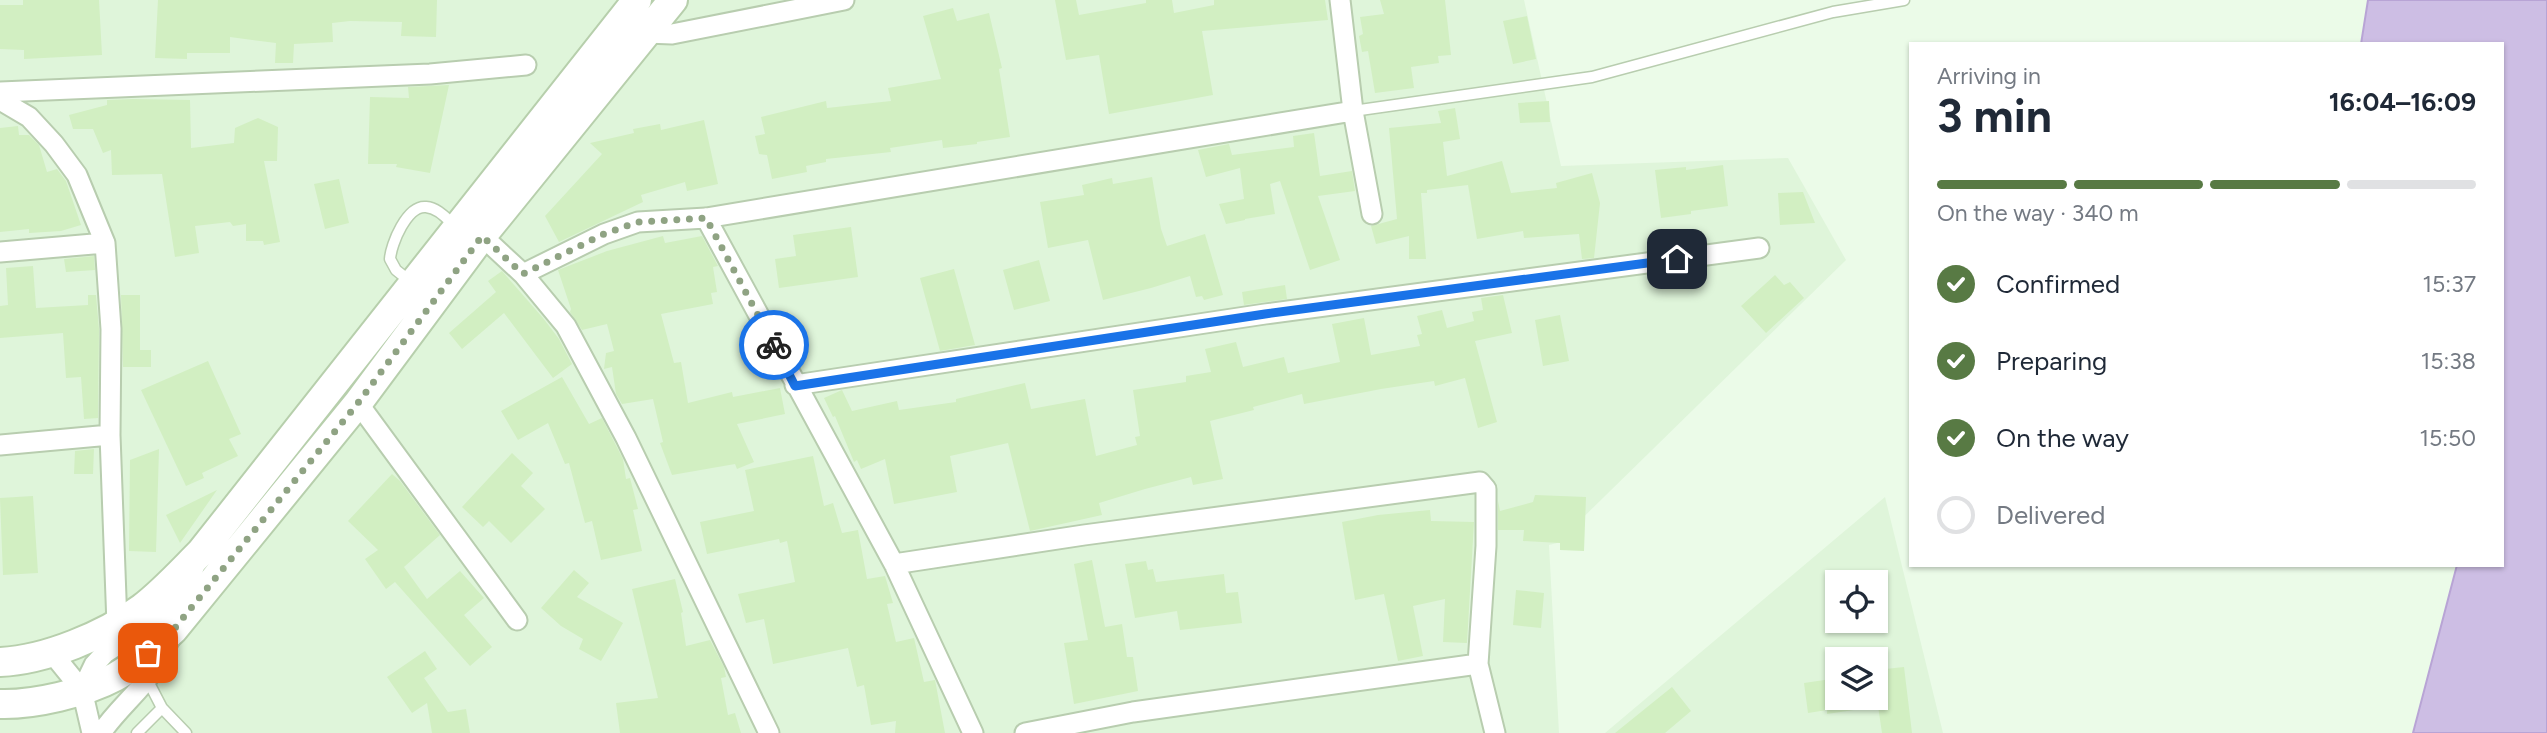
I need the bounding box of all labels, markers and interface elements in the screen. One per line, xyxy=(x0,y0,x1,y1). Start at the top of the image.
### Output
text: Arriving in xyxy=(1937,62,2041,90)
text: 16:04–16:09 xyxy=(2329,86,2476,118)
text: 3 min xyxy=(1937,88,2052,144)
text: On the way · 340 m xyxy=(1937,199,2139,227)
pin xyxy=(1647,229,1707,289)
icon: home xyxy=(1658,240,1696,278)
icon: check xyxy=(1937,265,1975,303)
text: Confirmed xyxy=(1996,268,2120,300)
text: 15:37 xyxy=(2423,270,2476,298)
courier xyxy=(739,310,809,380)
icon: bike xyxy=(755,326,793,364)
icon: check xyxy=(1937,342,1975,380)
text: Preparing xyxy=(1996,345,2107,377)
text: 15:38 xyxy=(2421,347,2476,375)
icon: check xyxy=(1937,419,1975,457)
text: On the way xyxy=(1996,422,2129,454)
text: 15:50 xyxy=(2419,424,2476,452)
text: Delivered xyxy=(1996,499,2105,531)
map controls xyxy=(1825,570,1888,710)
button: locate xyxy=(1825,570,1888,633)
pin xyxy=(118,623,178,683)
icon: bag xyxy=(129,634,167,672)
button: layers xyxy=(1825,647,1888,710)

